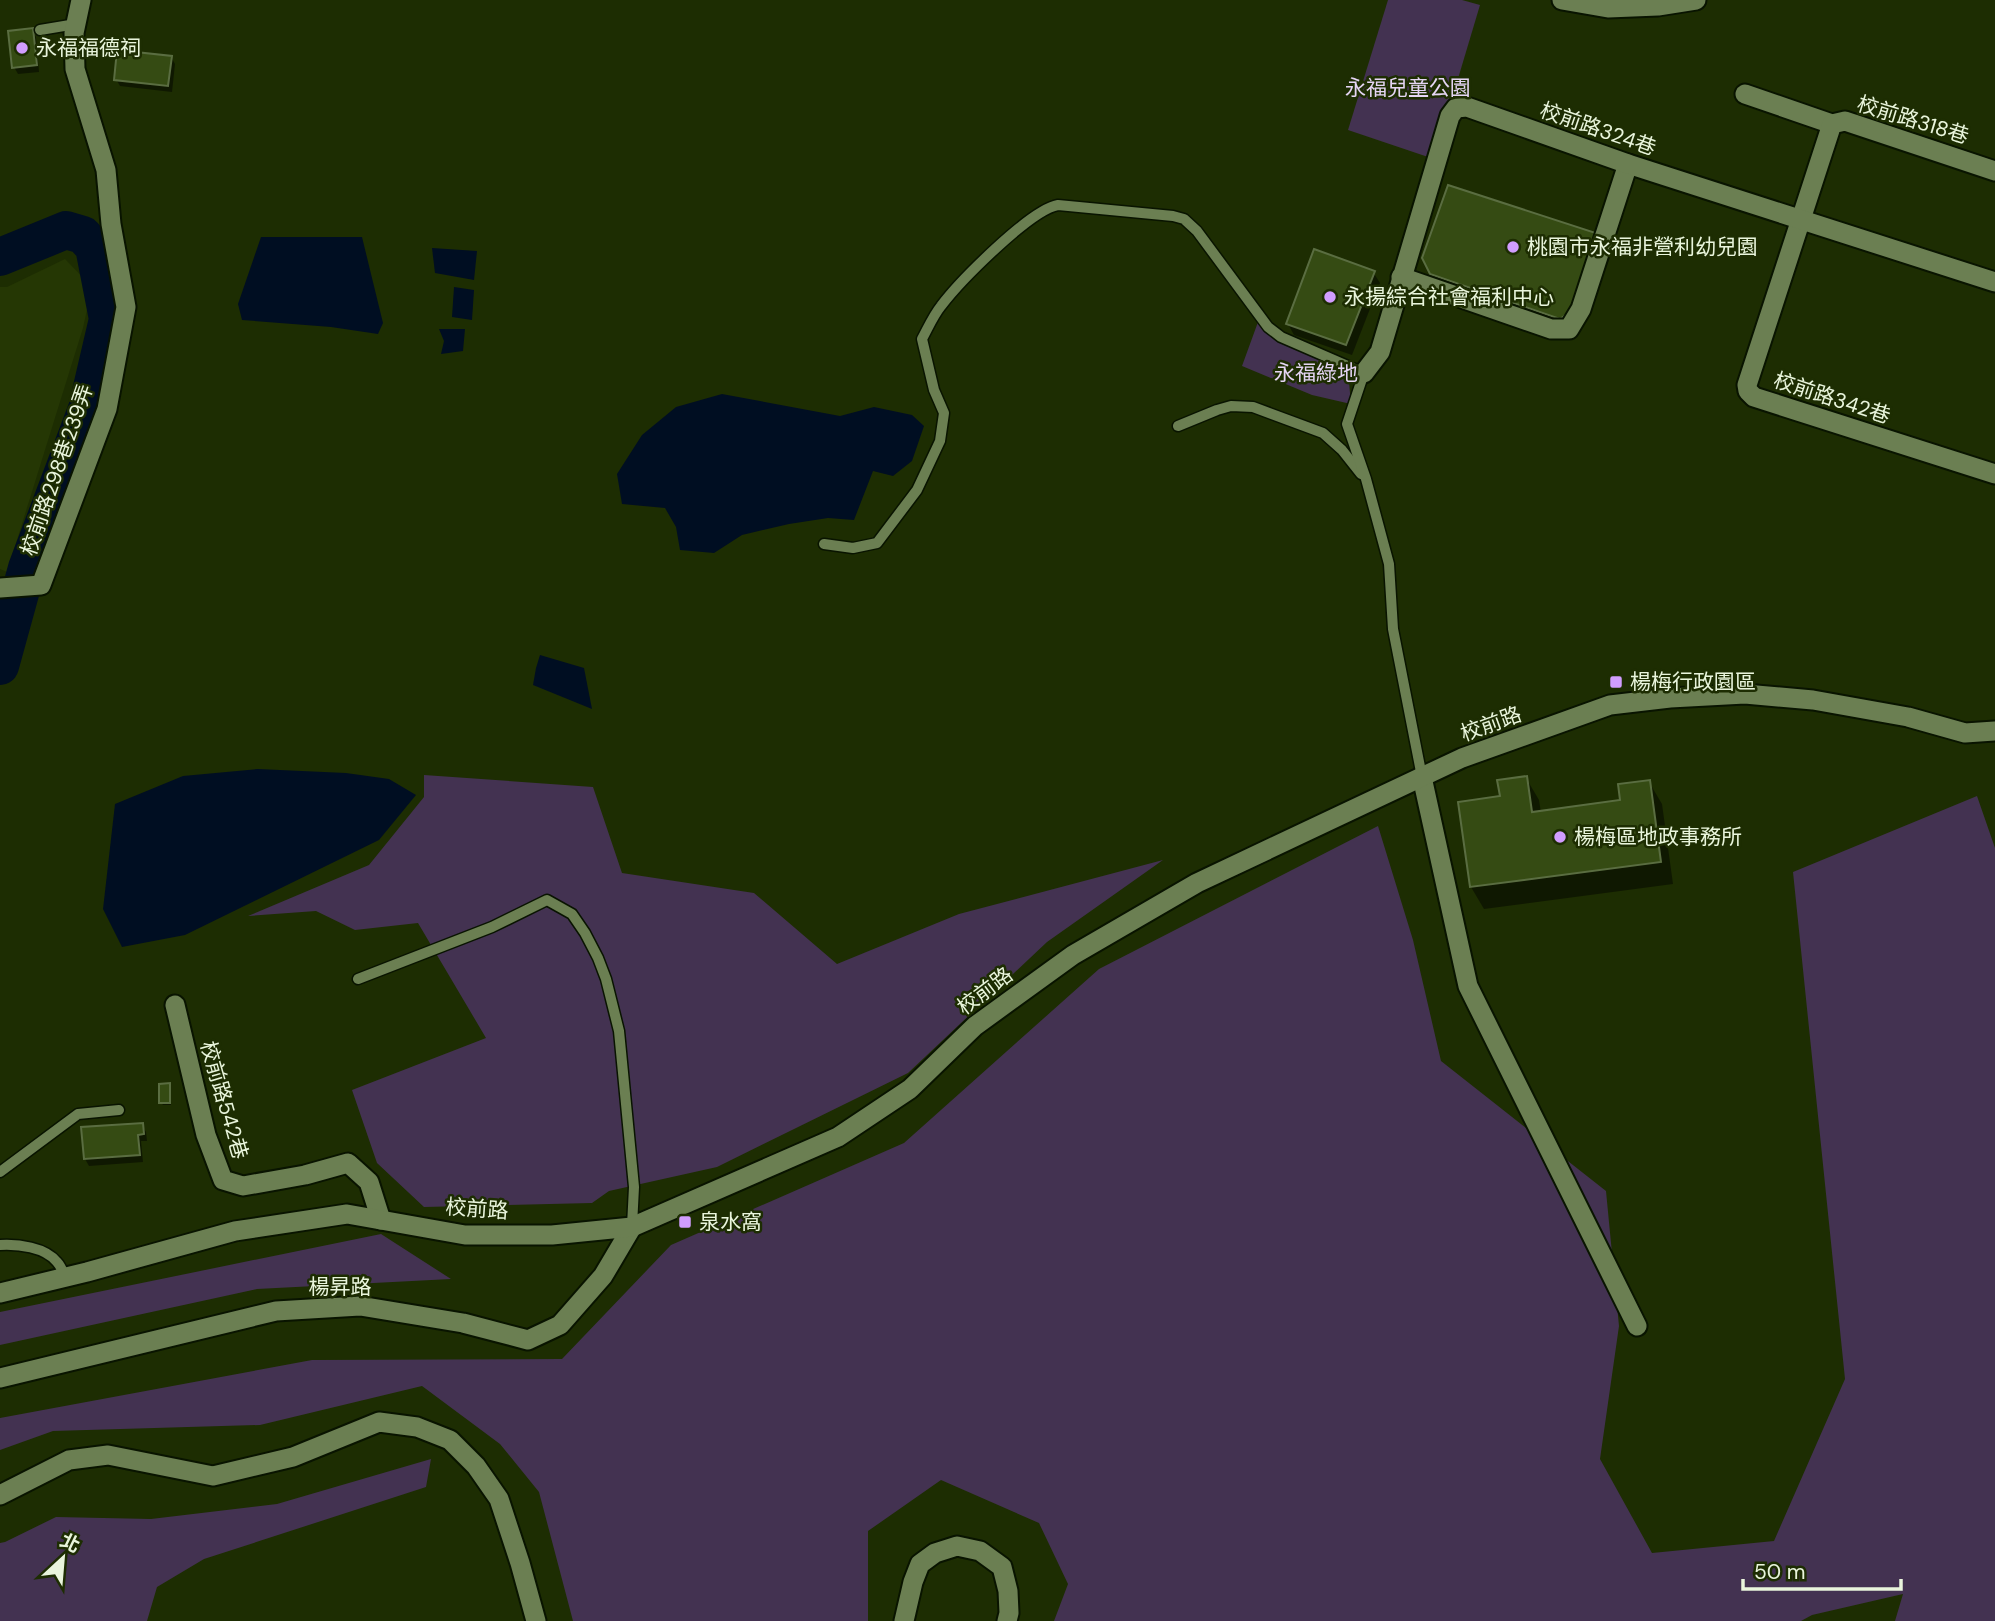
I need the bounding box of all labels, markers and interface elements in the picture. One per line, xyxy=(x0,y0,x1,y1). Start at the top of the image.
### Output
place label: 永福福德祠 xyxy=(36,34,141,62)
marker: 永福福德祠 xyxy=(14,40,30,56)
park label: 永福兒童公園 xyxy=(1345,74,1471,102)
street label: 校前路318巷 xyxy=(1854,90,1972,150)
street label: 校前路324巷 xyxy=(1536,96,1660,162)
place label: 桃園市永福非營利幼兒園 xyxy=(1527,233,1758,261)
marker: 桃園市永福非營利幼兒園 xyxy=(1505,239,1521,255)
place label: 永揚綜合社會福利中心 xyxy=(1344,283,1554,311)
marker: 永揚綜合社會福利中心 xyxy=(1322,289,1338,305)
park label: 永福綠地 xyxy=(1274,359,1358,387)
street label: 校前路342巷 xyxy=(1770,366,1894,430)
street label: 校前路298巷239弄 xyxy=(15,381,99,559)
place label: 楊梅行政園區 xyxy=(1630,668,1756,696)
marker: 楊梅行政園區 xyxy=(1608,674,1624,690)
street label: 校前路 xyxy=(1457,700,1525,748)
place label: 楊梅區地政事務所 xyxy=(1574,823,1742,851)
marker: 楊梅區地政事務所 xyxy=(1552,829,1568,845)
street label: 校前路 xyxy=(951,961,1019,1021)
street label: 校前路542巷 xyxy=(194,1038,254,1162)
street label: 校前路 xyxy=(445,1193,509,1225)
place label: 泉水窩 xyxy=(699,1208,762,1236)
marker: 泉水窩 xyxy=(677,1214,693,1230)
street label: 楊昇路 xyxy=(309,1273,372,1301)
north arrow xyxy=(28,1523,98,1593)
text: 北 xyxy=(56,1528,84,1559)
scale bar xyxy=(1743,1548,1900,1592)
text: 50 m xyxy=(1754,1558,1805,1586)

